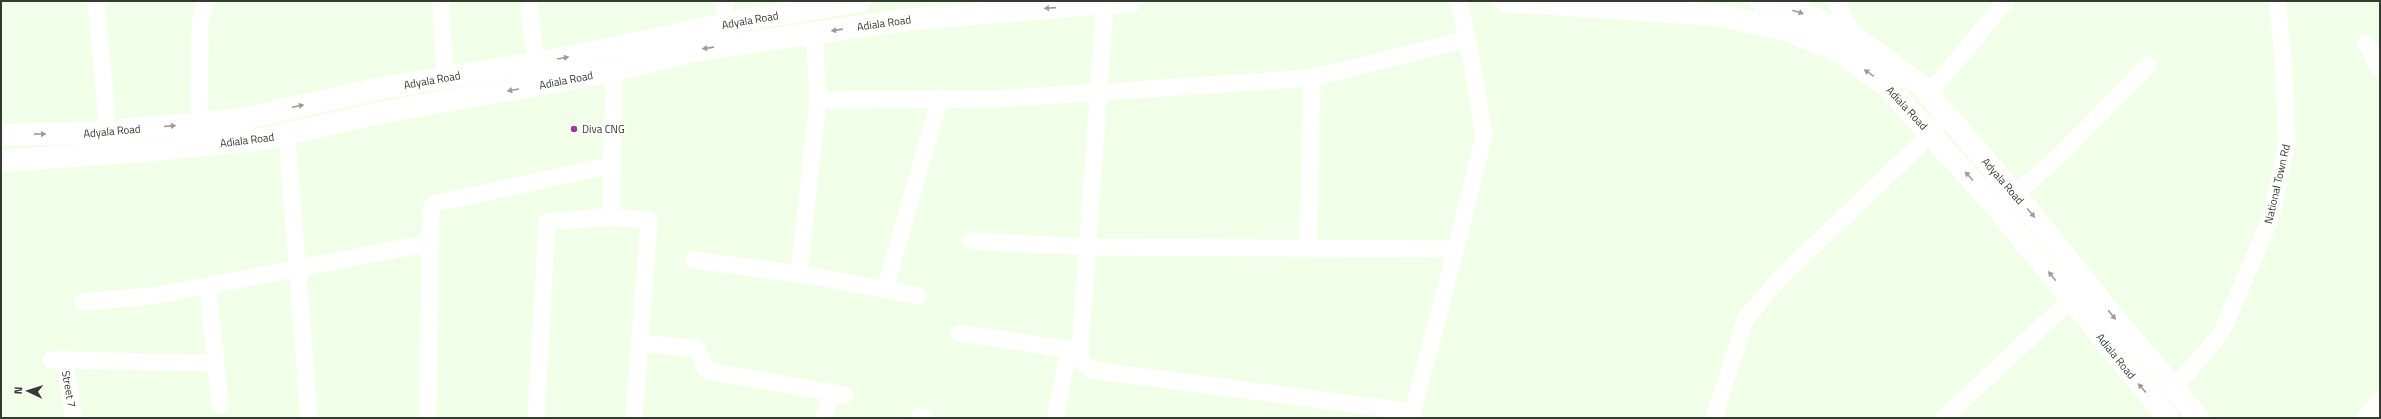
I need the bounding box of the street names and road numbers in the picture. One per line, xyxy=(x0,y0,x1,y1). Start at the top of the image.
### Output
street label: Adyala Road xyxy=(720,7,780,33)
street label: Adiala Road xyxy=(856,11,912,35)
street label: Adyala Road xyxy=(402,67,462,93)
street label: Adiala Road xyxy=(538,67,594,93)
street label: Adiala Road xyxy=(1883,83,1932,134)
street label: Adyala Road xyxy=(83,121,141,141)
street label: Adiala Road xyxy=(219,129,275,151)
street label: National Town Rd xyxy=(2260,142,2294,225)
street label: Adyala Road xyxy=(1978,154,2028,208)
street label: Adiala Road xyxy=(2093,330,2139,382)
street label: Street 7 xyxy=(58,369,80,409)

